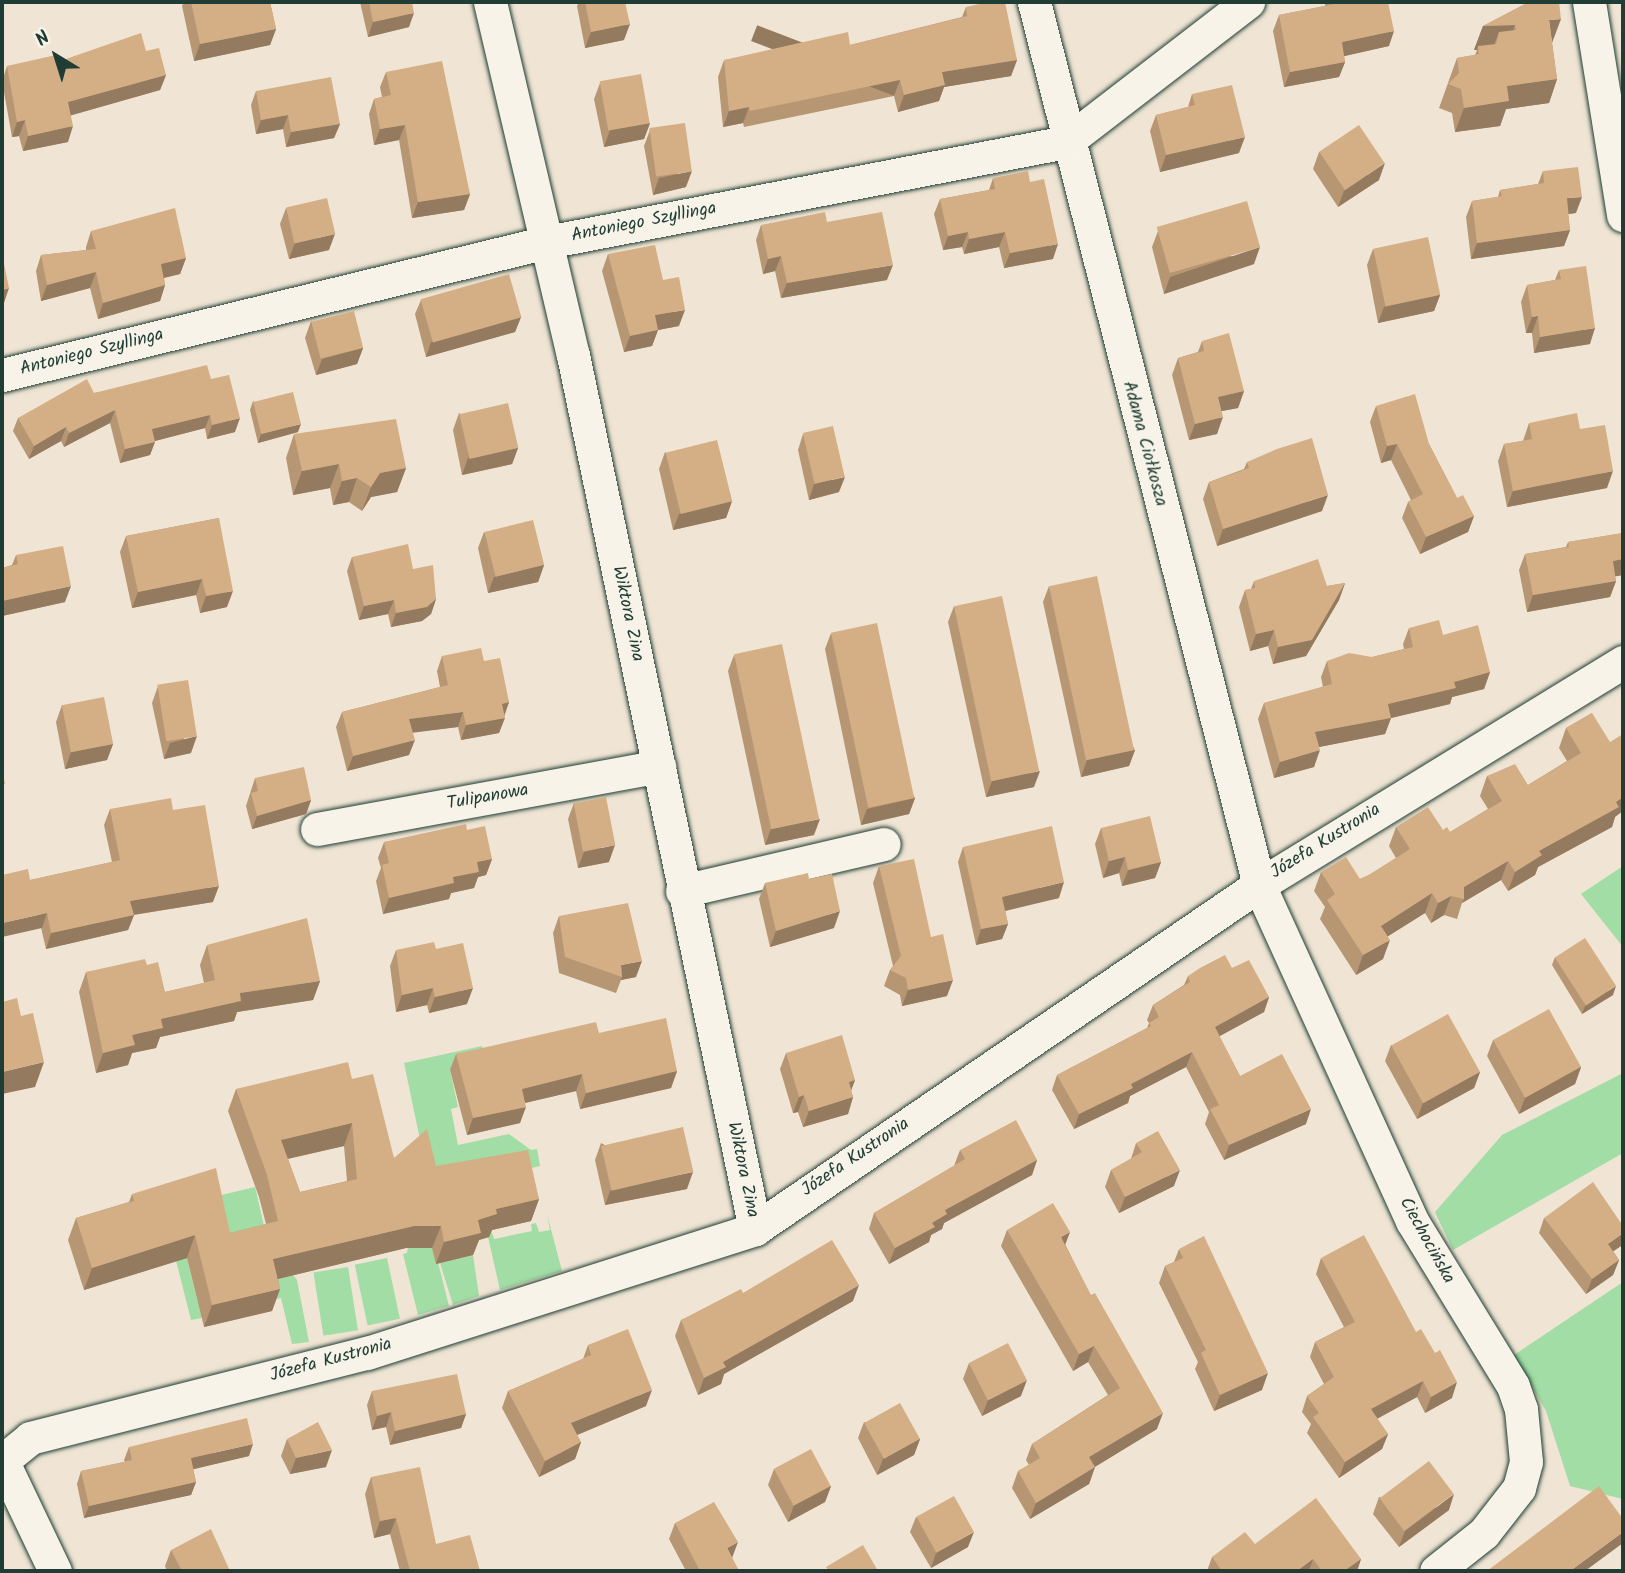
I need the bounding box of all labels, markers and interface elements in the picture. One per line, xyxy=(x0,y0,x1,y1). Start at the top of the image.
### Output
north arrow xyxy=(21,21,91,91)
text: N xyxy=(29,24,57,55)
street label: Antoniego Szyllinga xyxy=(570,198,718,248)
street label: Antoniego Szyllinga xyxy=(18,325,166,381)
street label: Adama Ciołkosza xyxy=(1117,379,1171,509)
street label: Wiktora Zina xyxy=(606,564,648,664)
street label: Tulipanowa xyxy=(446,780,530,816)
street label: Józefa Kustronia xyxy=(1267,800,1385,884)
street label: Józefa Kustronia xyxy=(798,1114,914,1202)
street label: Wiktora Zina xyxy=(721,1120,763,1220)
street label: Ciechocińska xyxy=(1393,1194,1459,1288)
street label: Józefa Kustronia xyxy=(268,1334,394,1388)

